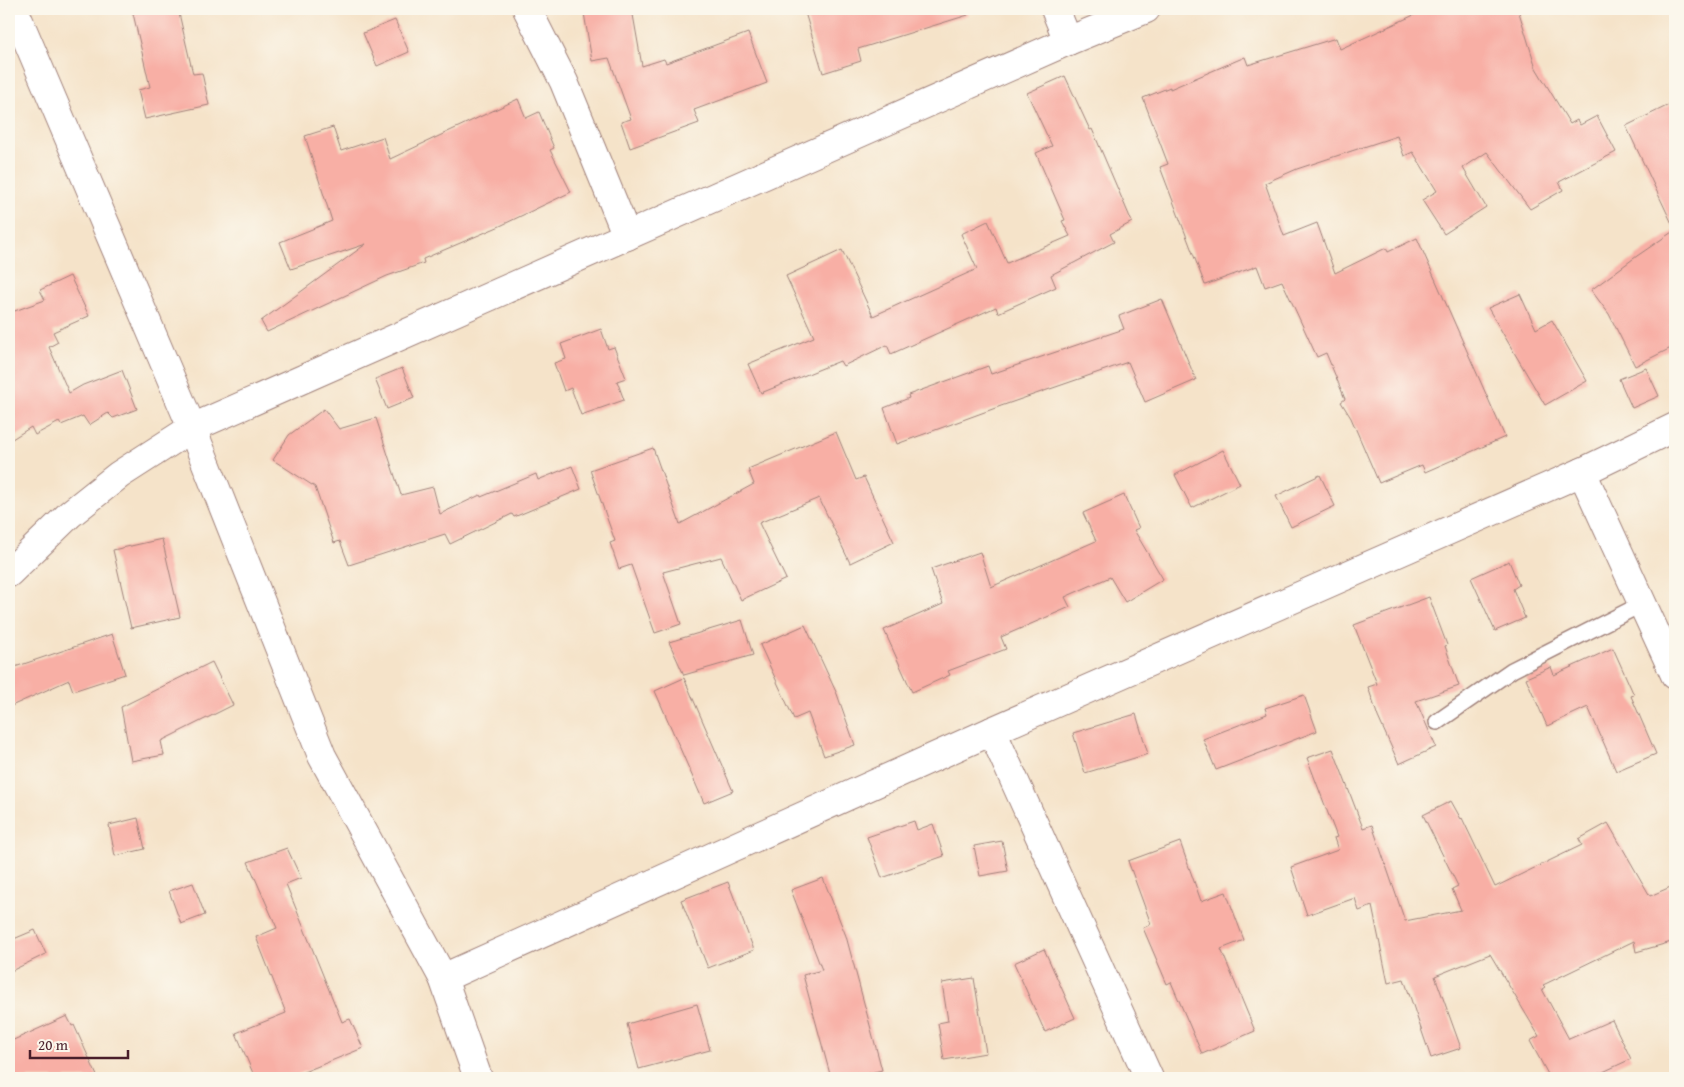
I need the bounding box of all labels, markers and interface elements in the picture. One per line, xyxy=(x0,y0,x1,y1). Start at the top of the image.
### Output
scale bar xyxy=(30,1027,128,1059)
text: 20 m xyxy=(38,1034,69,1055)

